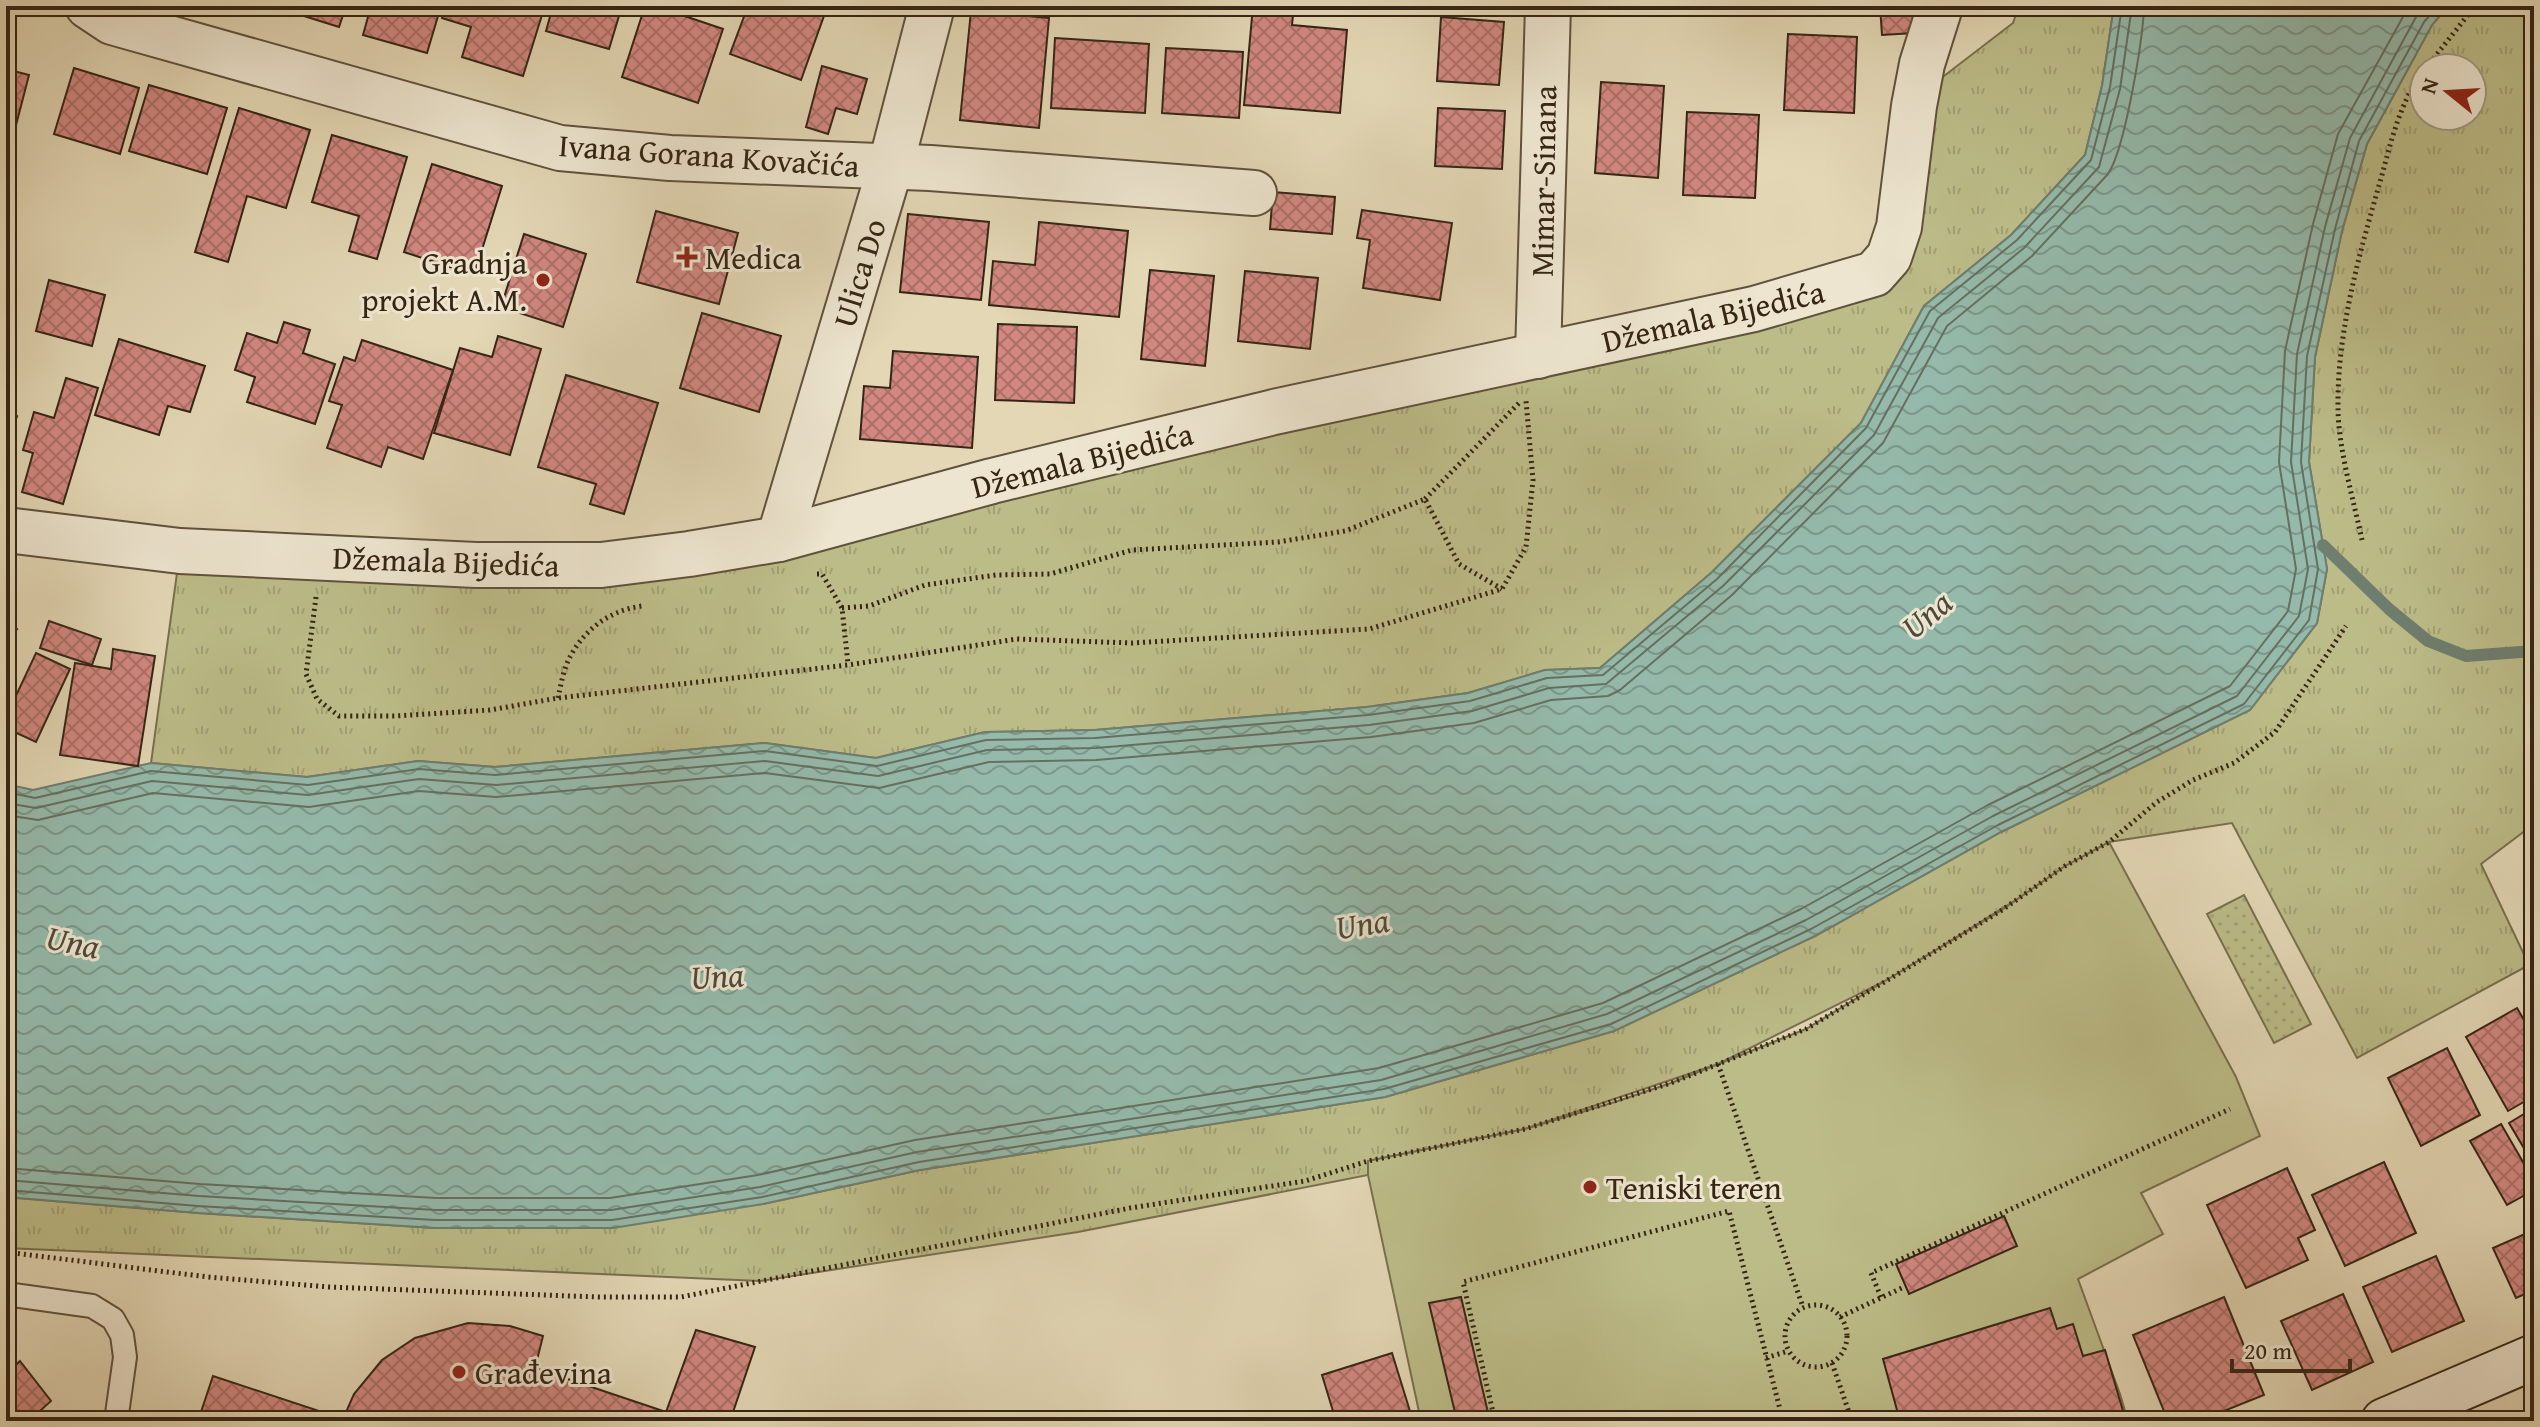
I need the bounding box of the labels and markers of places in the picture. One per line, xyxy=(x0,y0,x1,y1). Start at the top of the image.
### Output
place label: Medica xyxy=(705,234,802,281)
place label: Gradnja projekt A.M. xyxy=(361,239,527,323)
marker: Medica xyxy=(676,246,698,268)
marker: Gradnja projekt A.M. xyxy=(534,271,552,289)
place label: Teniski teren xyxy=(1606,1164,1782,1211)
marker: Teniski teren xyxy=(1581,1178,1599,1196)
place label: Građevina xyxy=(475,1349,612,1396)
marker: Građevina xyxy=(450,1363,468,1381)

